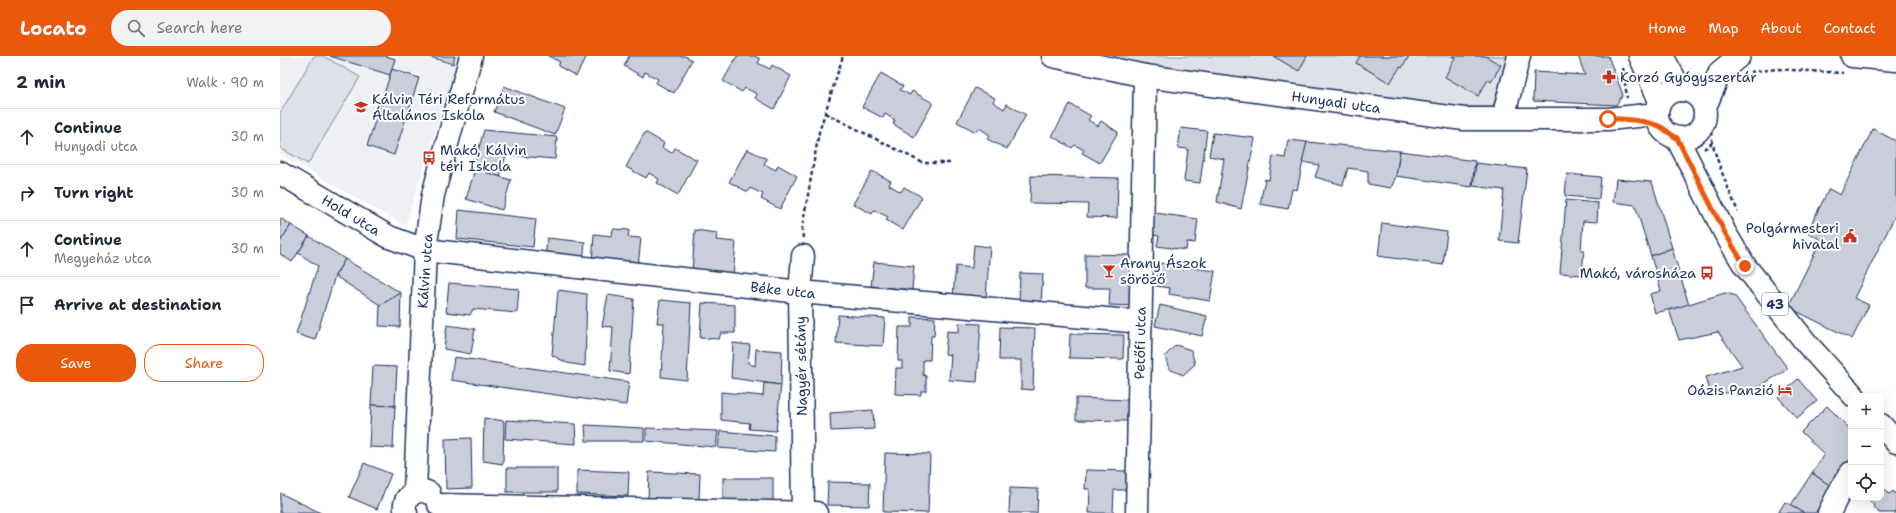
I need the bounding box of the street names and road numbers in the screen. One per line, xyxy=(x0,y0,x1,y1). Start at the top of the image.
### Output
street label: Hunyadi utca xyxy=(1290,87,1382,117)
street label: Hold utca xyxy=(318,190,384,240)
street label: Kálvin utca xyxy=(413,233,437,309)
street label: Béke utca xyxy=(750,278,817,302)
road number: 43 xyxy=(1762,293,1788,315)
street label: Petőfi utca xyxy=(1130,306,1150,380)
street label: Nagyér sétány xyxy=(791,316,811,416)

